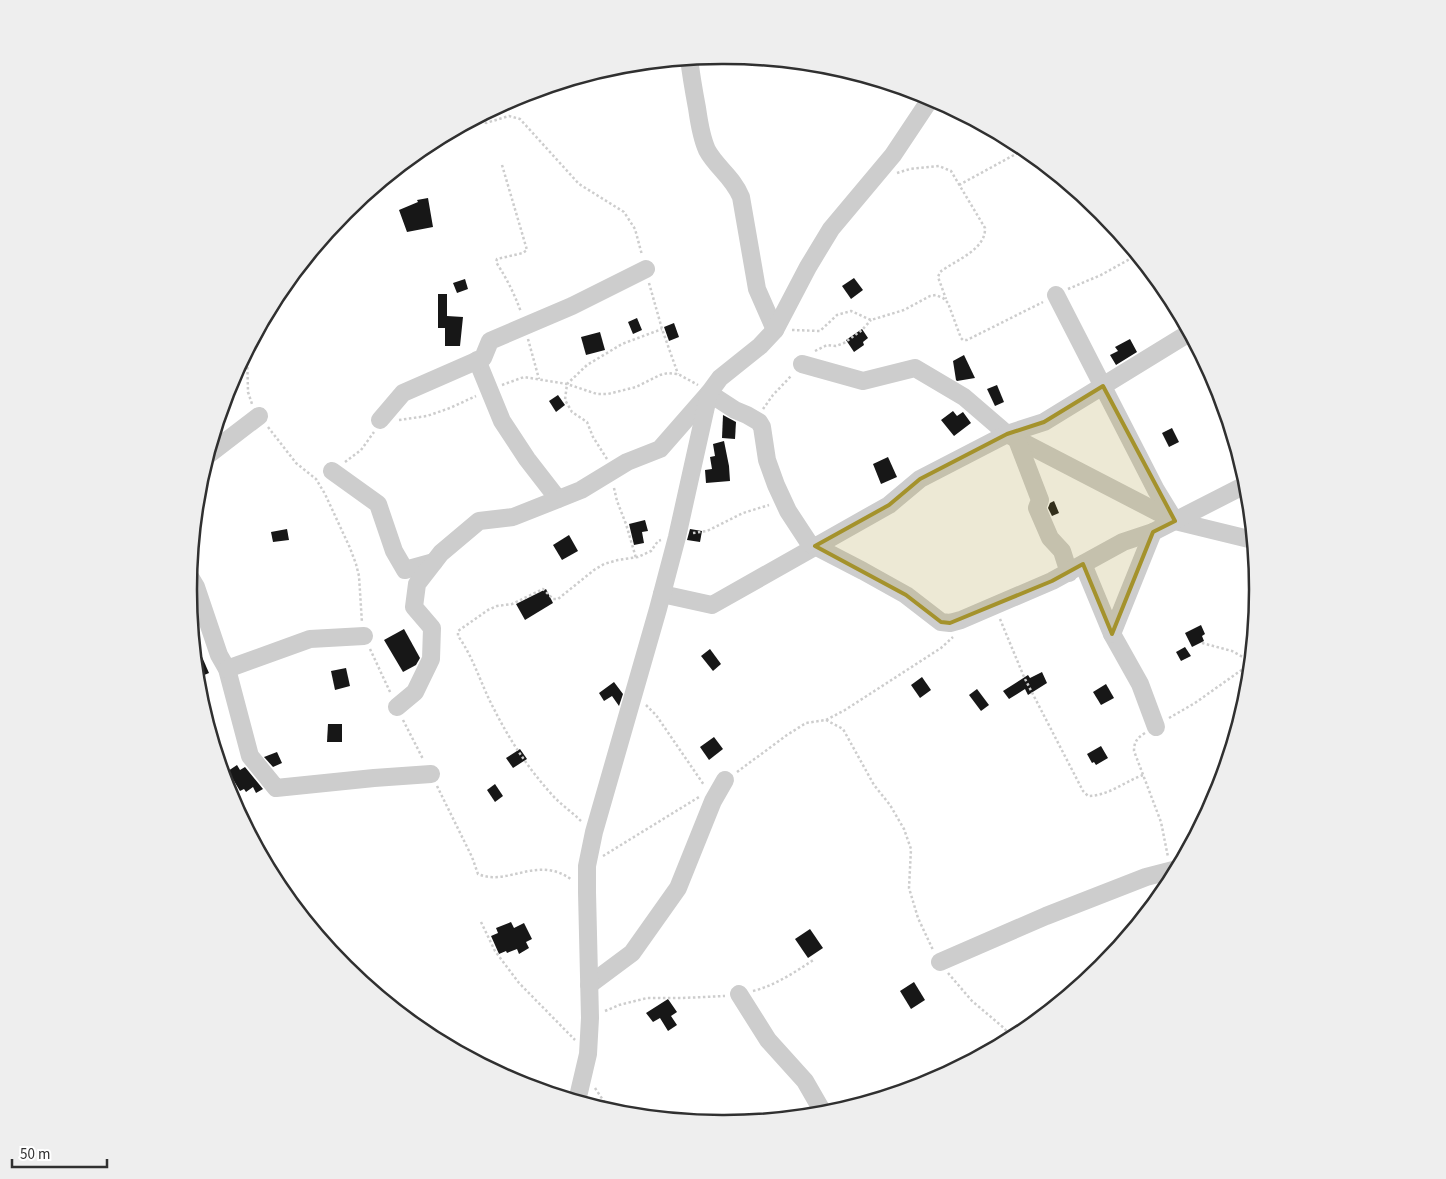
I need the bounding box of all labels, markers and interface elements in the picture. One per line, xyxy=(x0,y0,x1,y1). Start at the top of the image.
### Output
scale bar xyxy=(12,1136,108,1168)
text: 50 m xyxy=(20,1144,50,1165)

